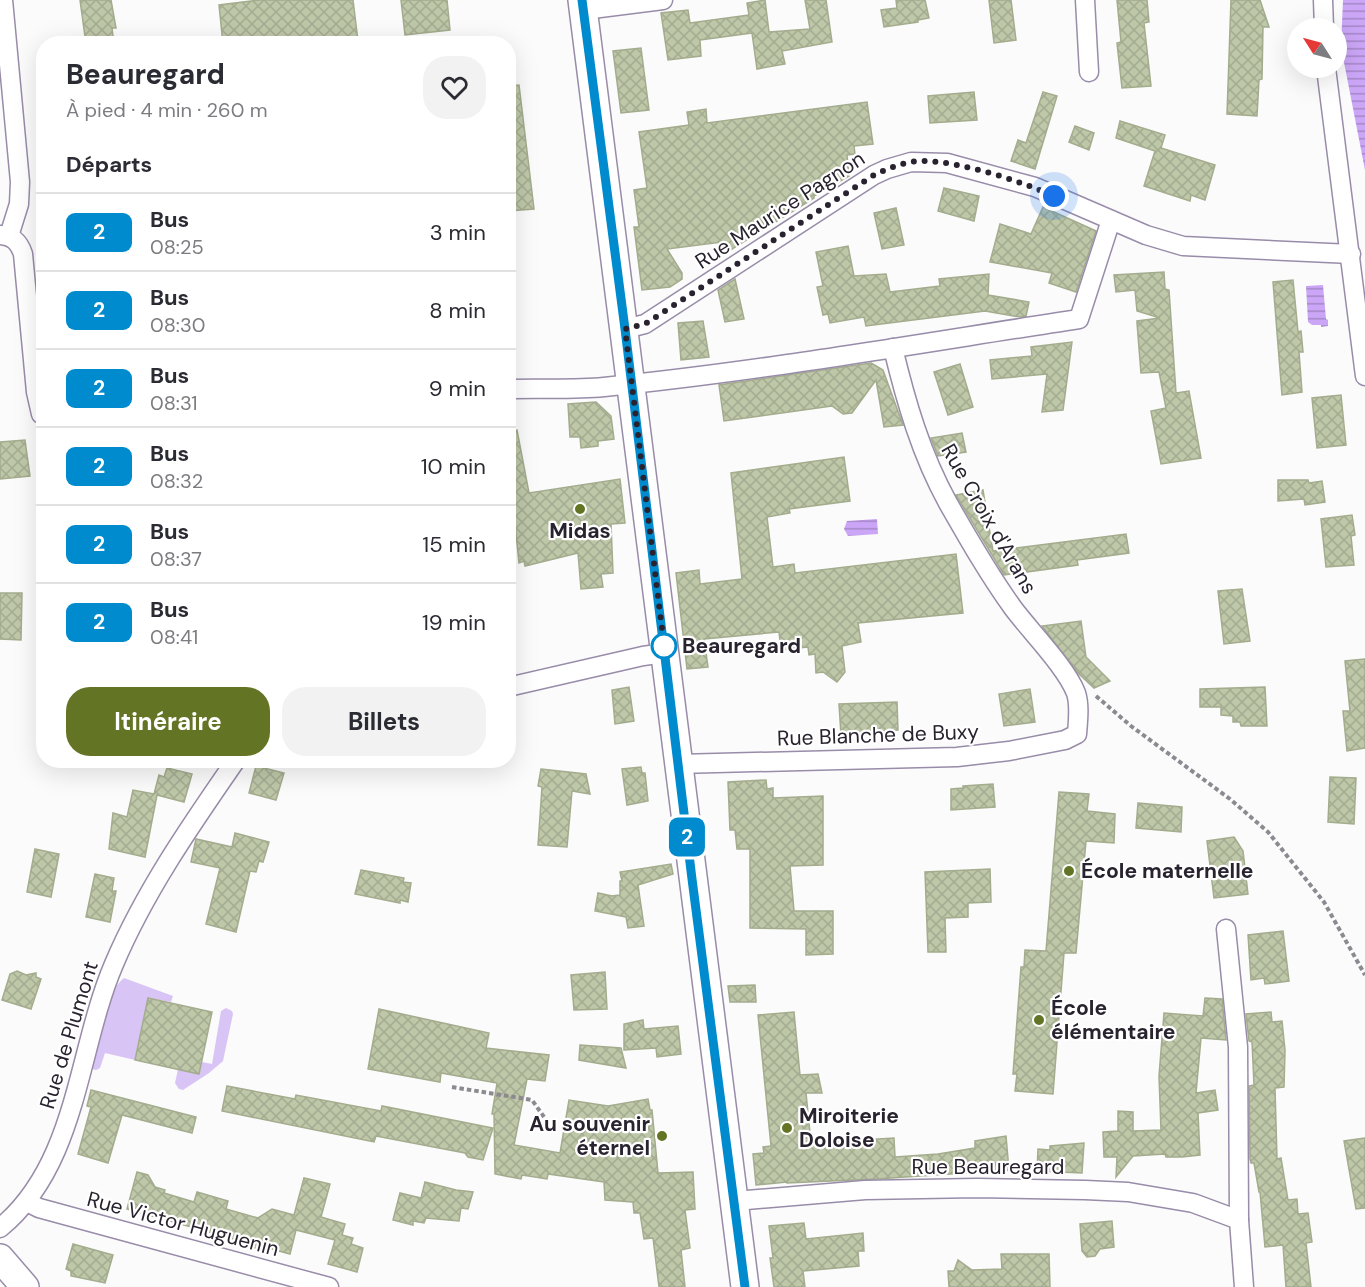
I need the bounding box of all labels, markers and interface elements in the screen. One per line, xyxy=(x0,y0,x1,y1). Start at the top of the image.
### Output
north arrow xyxy=(1287,18,1347,78)
map controls xyxy=(1287,18,1347,78)
text: Beauregard xyxy=(66,56,225,93)
button: heart xyxy=(423,56,486,119)
text: À pied · 4 min · 260 m xyxy=(66,97,267,123)
street label: Rue Maurice Pagnon xyxy=(690,145,870,275)
text: Départs xyxy=(66,150,152,179)
your location xyxy=(1039,181,1069,211)
text: Bus xyxy=(150,205,189,234)
text: 2 xyxy=(93,218,105,246)
text: 3 min xyxy=(430,218,486,247)
text: 08:25 xyxy=(150,234,204,260)
text: Bus xyxy=(150,283,189,312)
text: 2 xyxy=(93,296,105,324)
text: 8 min xyxy=(429,296,486,325)
text: 08:30 xyxy=(150,312,205,338)
text: Bus xyxy=(150,361,189,390)
text: 2 xyxy=(93,374,105,402)
text: 9 min xyxy=(429,374,486,403)
text: 08:31 xyxy=(150,390,198,416)
text: Bus xyxy=(150,439,189,468)
street label: Rue Croix d'Arans xyxy=(935,439,1043,599)
text: 2 xyxy=(93,452,105,480)
text: 10 min xyxy=(421,452,486,481)
text: 08:32 xyxy=(150,468,203,494)
marker: Midas xyxy=(573,502,587,516)
text: Bus xyxy=(150,517,189,546)
place label: Midas xyxy=(549,517,611,545)
text: 2 xyxy=(93,530,105,558)
text: 15 min xyxy=(422,530,486,559)
text: 08:37 xyxy=(150,546,202,572)
text: Bus xyxy=(150,595,189,624)
text: 2 xyxy=(93,608,105,636)
text: 19 min xyxy=(422,608,486,637)
text: 08:41 xyxy=(150,624,198,650)
place label: Beauregard xyxy=(682,632,801,660)
marker: Beauregard xyxy=(651,633,677,659)
button: Itinéraire xyxy=(66,687,270,756)
button: Billets xyxy=(282,687,486,756)
street label: Rue Blanche de Buxy xyxy=(777,717,980,753)
line badge: 2 xyxy=(668,818,706,856)
text: 2 xyxy=(681,823,693,851)
place label: École maternelle xyxy=(1081,857,1253,885)
marker: École maternelle xyxy=(1062,864,1076,878)
street label: Rue de Plumont xyxy=(33,958,105,1112)
place label: École élémentaire xyxy=(1051,994,1175,1046)
marker: École élémentaire xyxy=(1032,1013,1046,1027)
place label: Miroiterie Doloise xyxy=(799,1102,899,1154)
place label: Au souvenir éternel xyxy=(529,1110,650,1162)
marker: Miroiterie Doloise xyxy=(780,1121,794,1135)
marker: Au souvenir éternel xyxy=(655,1129,669,1143)
street label: Rue Beauregard xyxy=(912,1153,1064,1181)
street label: Rue Victor Huguenin xyxy=(84,1185,282,1263)

